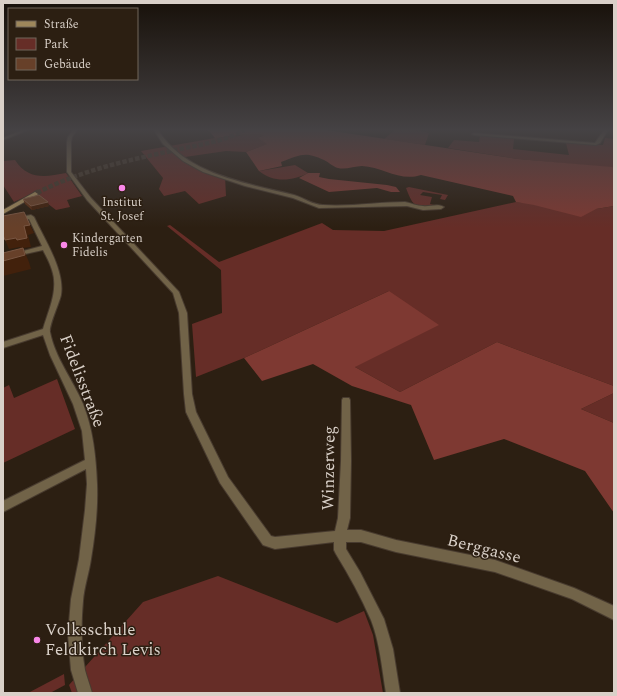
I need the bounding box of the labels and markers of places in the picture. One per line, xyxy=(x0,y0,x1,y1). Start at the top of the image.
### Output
marker: Institut St. Josef xyxy=(117,183,127,193)
place label: Institut St. Josef xyxy=(101,193,144,226)
place label: Kindergarten Fidelis xyxy=(72,229,143,262)
marker: Kindergarten Fidelis xyxy=(59,240,69,250)
place label: Volksschule Feldkirch Levis xyxy=(45,617,161,663)
marker: Volksschule Feldkirch Levis xyxy=(32,635,42,645)

